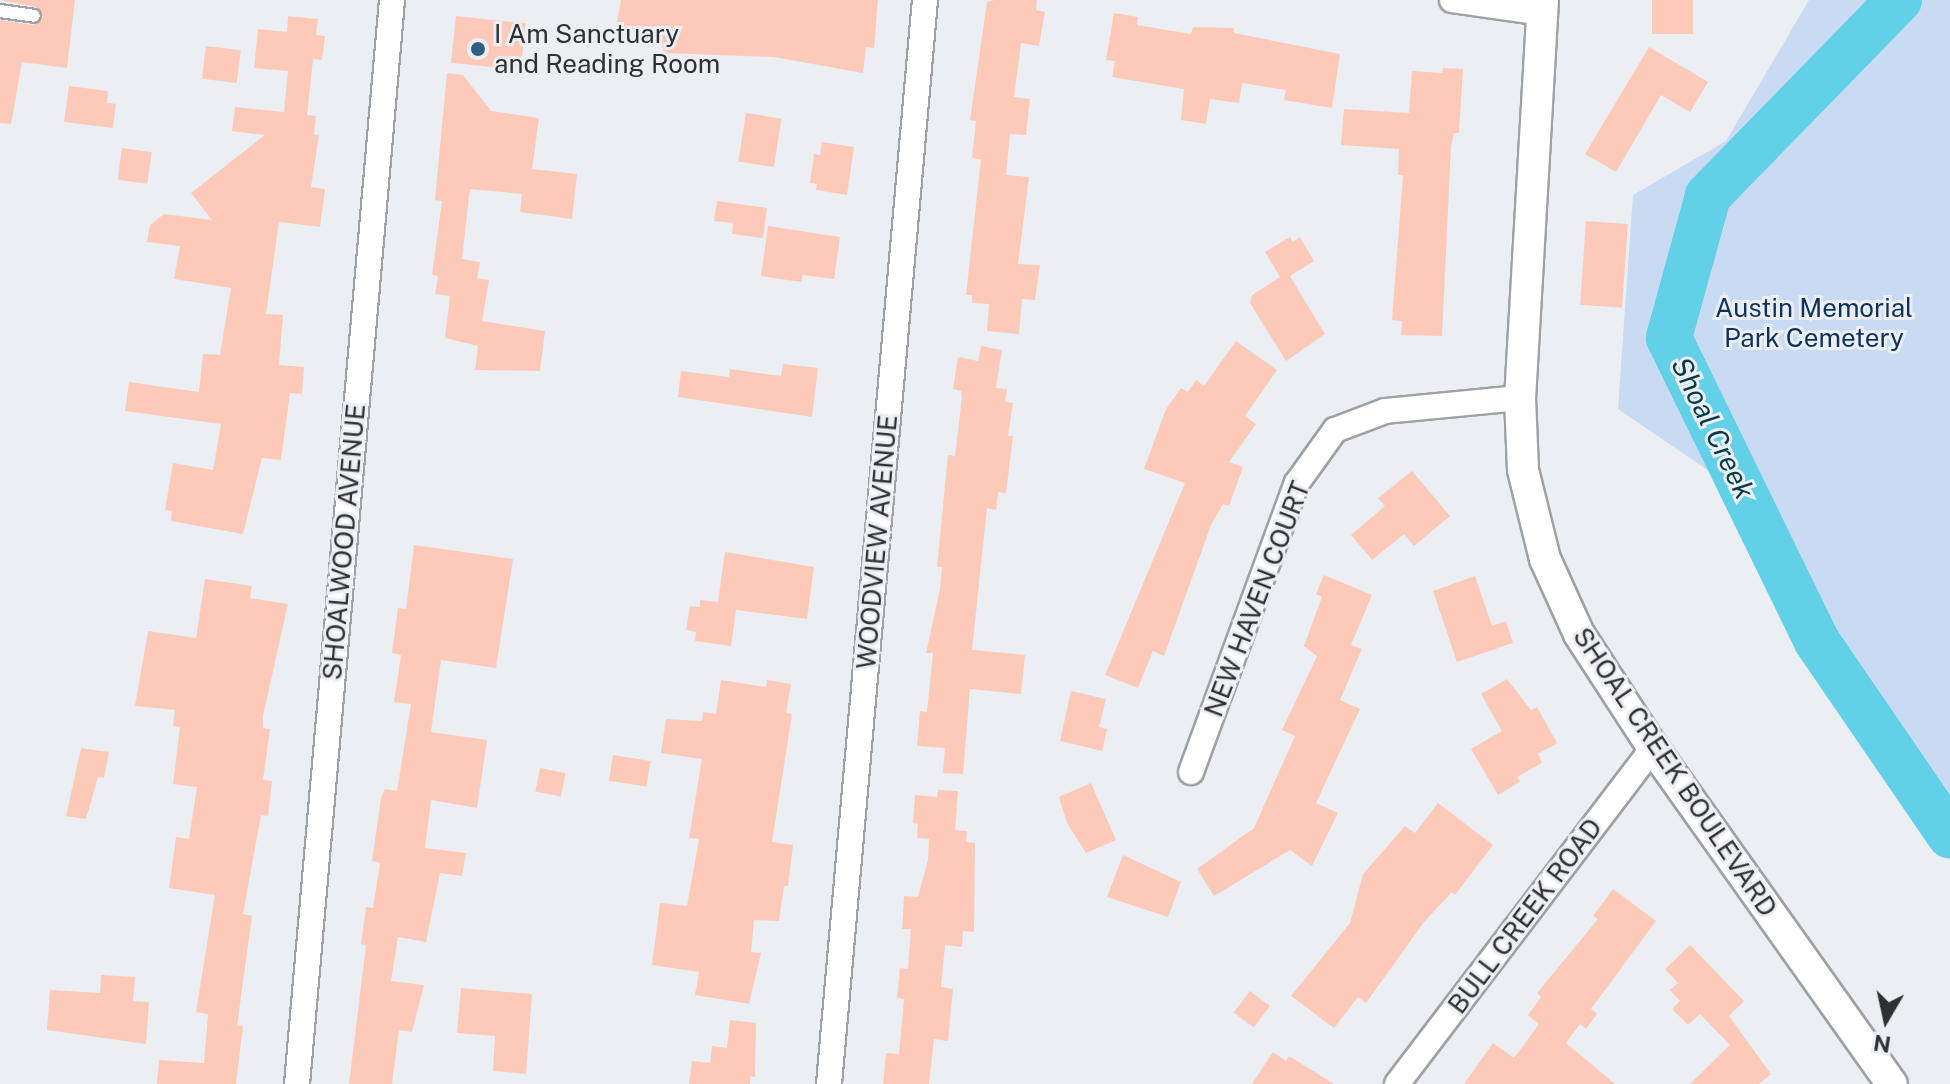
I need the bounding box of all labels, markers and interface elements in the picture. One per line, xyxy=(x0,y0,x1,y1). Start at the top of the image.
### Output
place label: I Am Sanctuary and Reading Room xyxy=(494,18,720,80)
marker: I Am Sanctuary and Reading Room xyxy=(469,40,487,58)
park label: Austin Memorial Park Cemetery xyxy=(1715,292,1913,354)
water label: Shoal Creek xyxy=(1664,352,1762,504)
street label: SHOALWOOD AVENUE xyxy=(316,403,372,681)
street label: WOODVIEW AVENUE xyxy=(850,414,904,670)
street label: NEW HAVEN COURT xyxy=(1198,477,1316,721)
street label: SHOAL CREEK BOULEVARD xyxy=(1567,622,1783,922)
street label: BULL CREEK ROAD xyxy=(1441,812,1609,1020)
north arrow xyxy=(1846,980,1926,1060)
text: N xyxy=(1872,1030,1893,1058)

